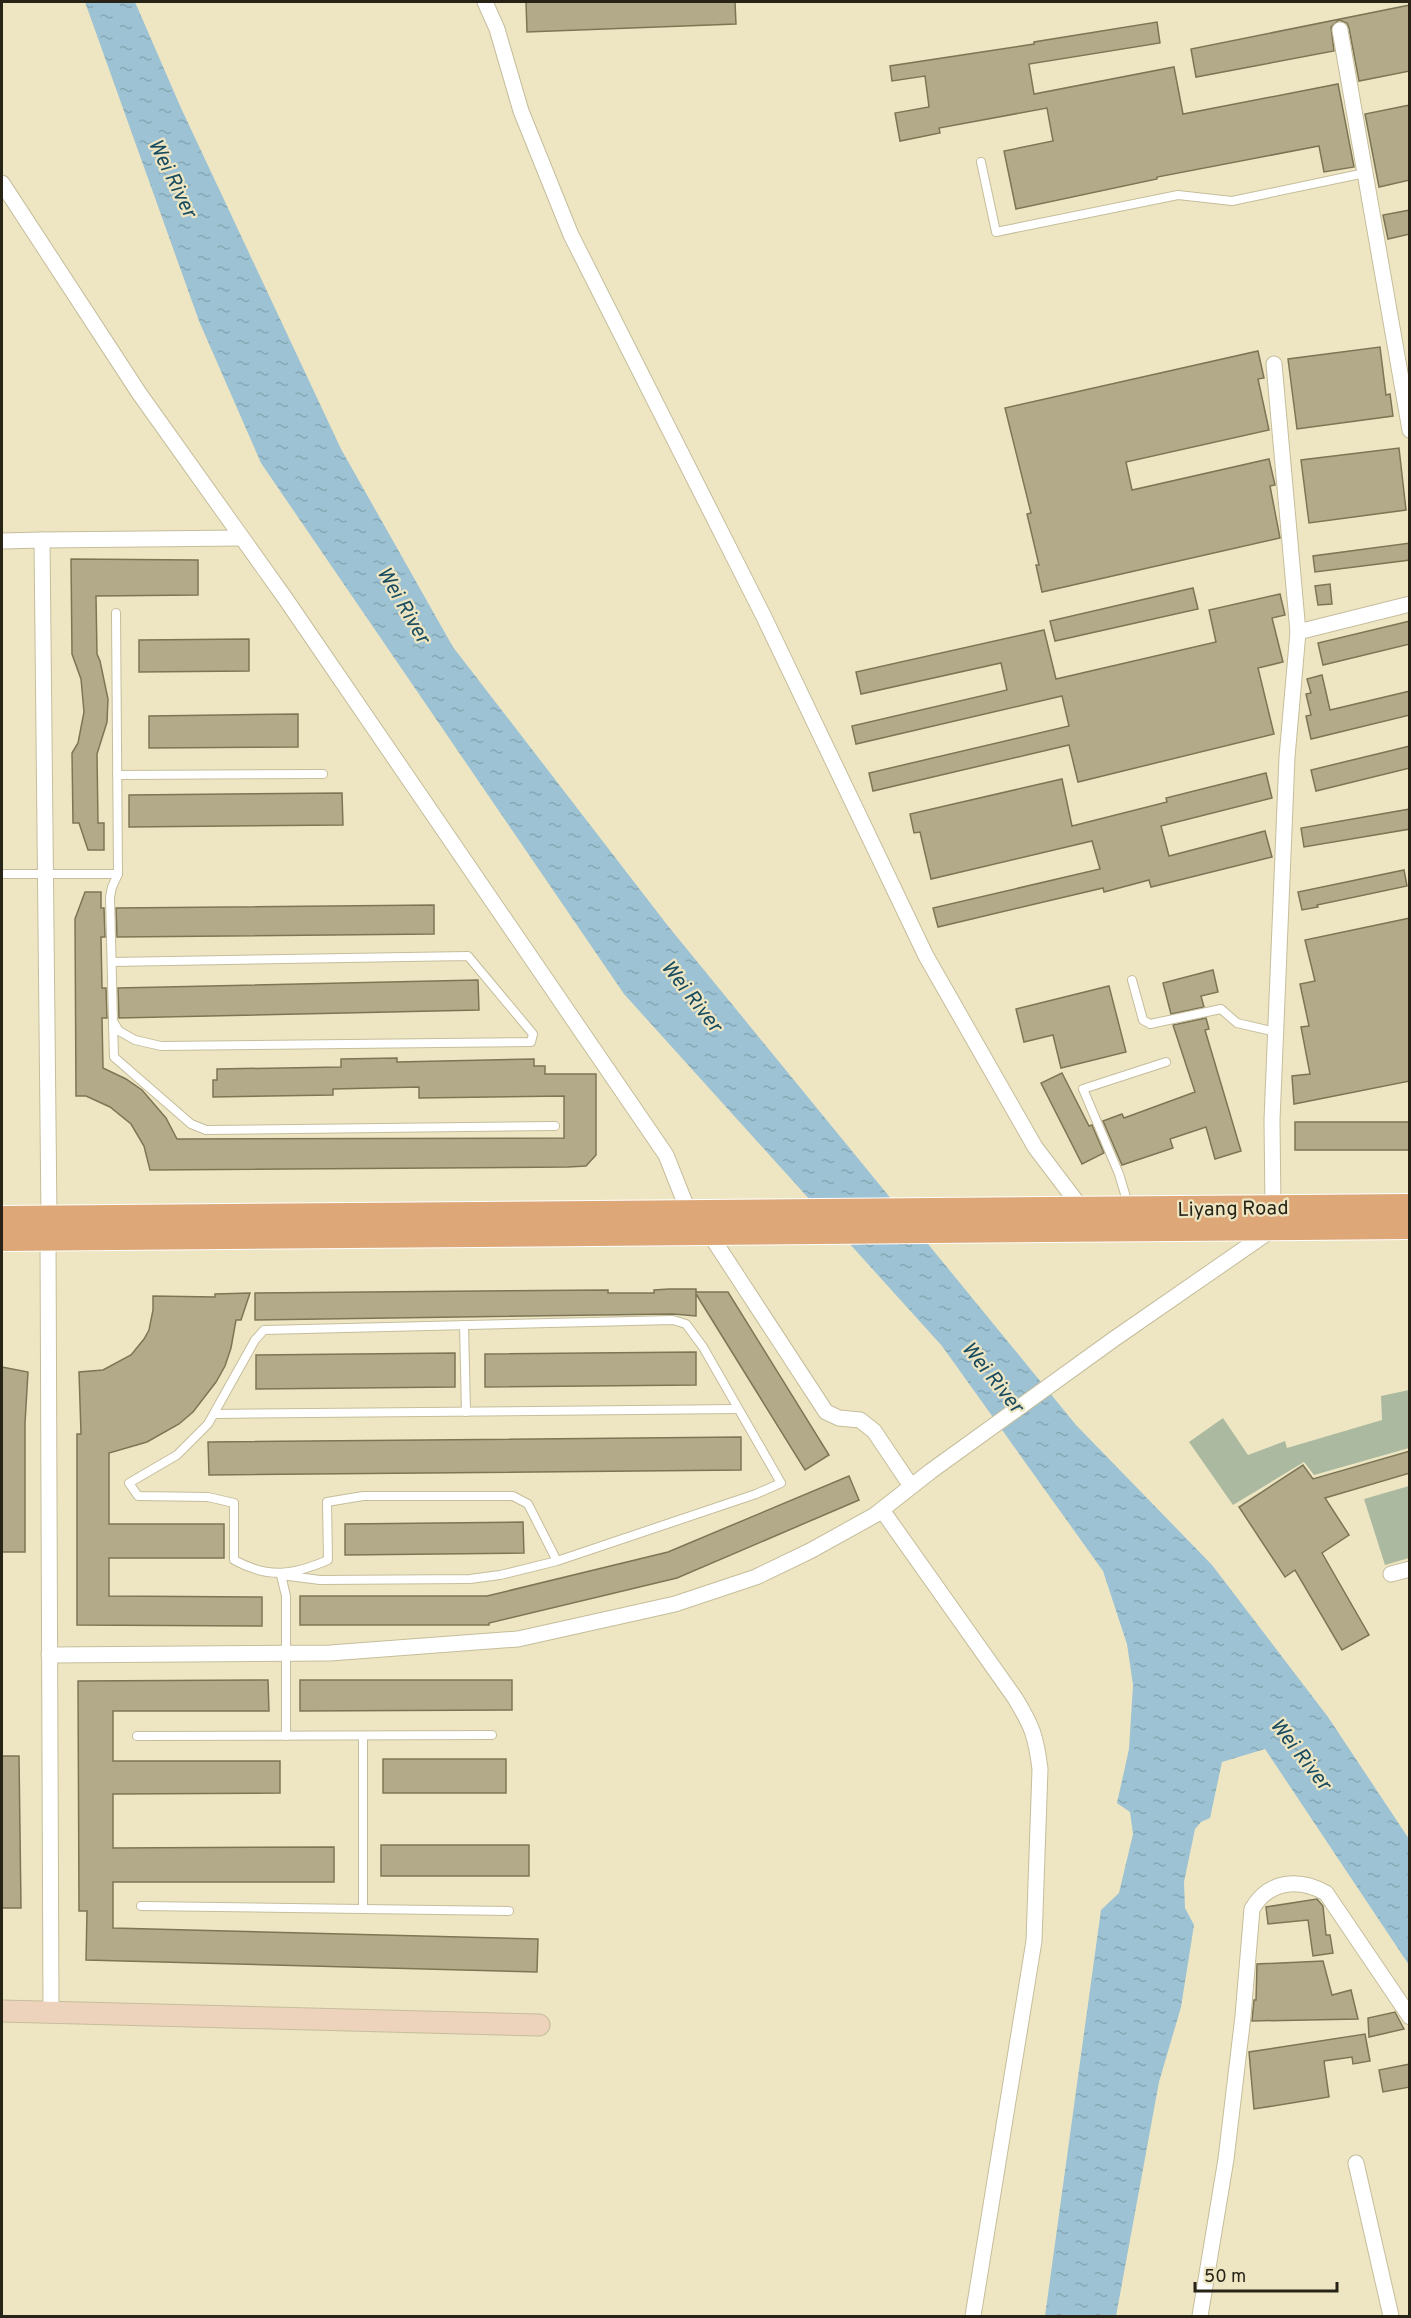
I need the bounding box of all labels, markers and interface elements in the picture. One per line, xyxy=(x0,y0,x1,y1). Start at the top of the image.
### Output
water label: Wei River xyxy=(141,135,203,224)
water label: Wei River xyxy=(370,562,437,651)
water label: Wei River xyxy=(654,955,729,1040)
street label: Liyang Road xyxy=(1177,1196,1289,1224)
water label: Wei River xyxy=(955,1336,1030,1421)
water label: Wei River xyxy=(1263,1713,1338,1798)
scale bar xyxy=(1195,2255,1338,2293)
text: 50 m xyxy=(1204,2266,1246,2289)

